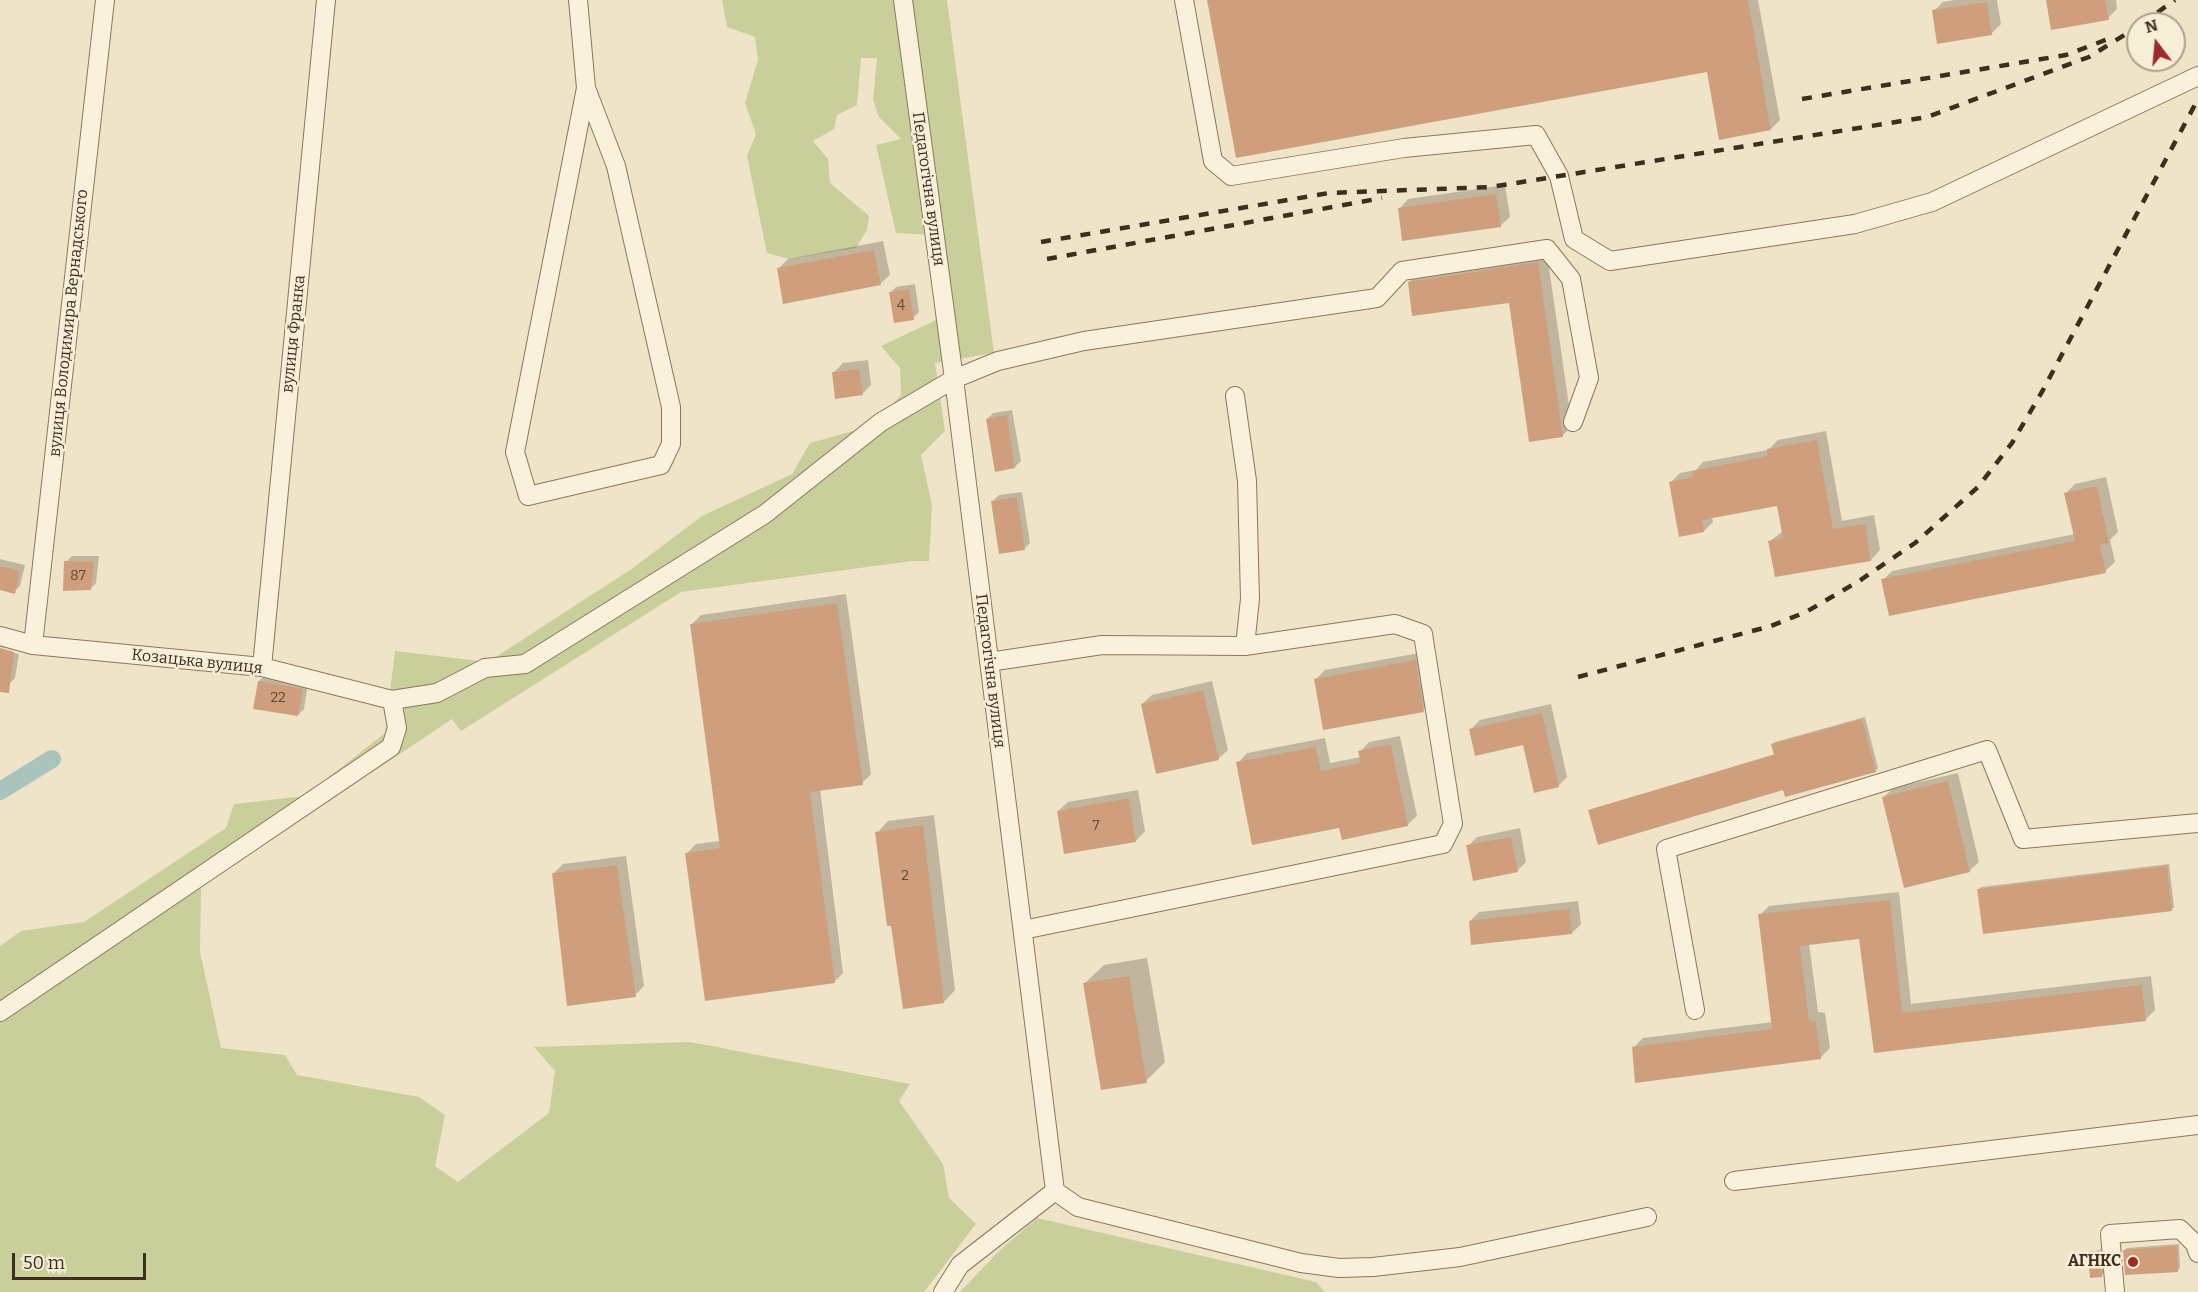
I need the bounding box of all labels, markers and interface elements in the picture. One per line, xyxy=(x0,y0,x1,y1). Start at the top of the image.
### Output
north arrow xyxy=(2126,12,2186,72)
text: N xyxy=(2143,15,2160,37)
street label: Педагогічна вулиця xyxy=(908,111,948,267)
street label: вулиця Володимира Вернадського xyxy=(45,188,93,458)
street label: вулиця Франка xyxy=(278,274,310,394)
house number: 4 xyxy=(897,298,905,314)
house number: 87 xyxy=(70,568,86,584)
street label: Педагогічна вулиця xyxy=(971,593,1009,749)
street label: Козацька вулиця xyxy=(130,646,264,678)
house number: 22 xyxy=(270,690,286,706)
house number: 7 xyxy=(1092,818,1100,834)
house number: 2 xyxy=(901,868,909,884)
scale bar xyxy=(15,1241,148,1279)
text: 50 m xyxy=(23,1252,65,1274)
place label: АГНКС xyxy=(2068,1252,2121,1272)
marker: АГНКС xyxy=(2126,1255,2140,1269)

